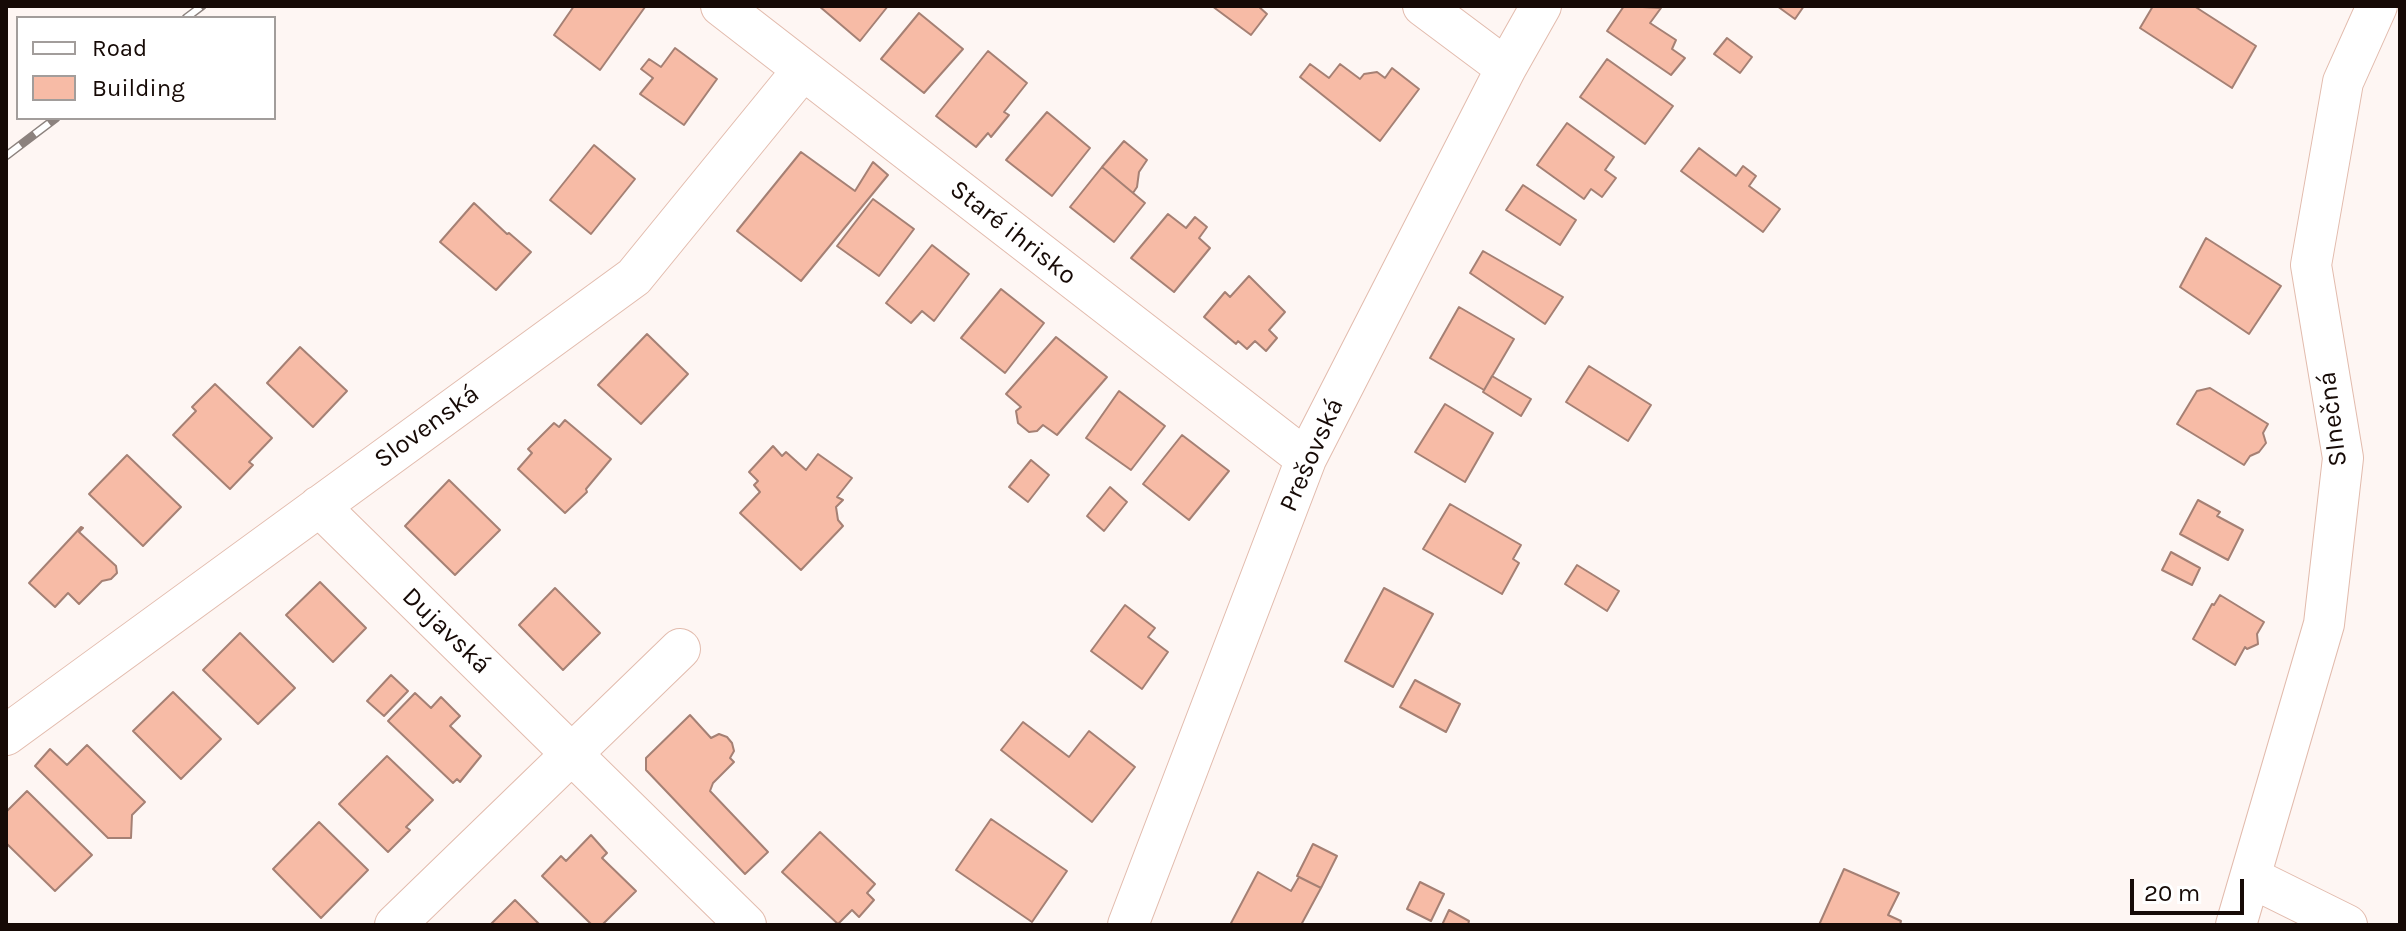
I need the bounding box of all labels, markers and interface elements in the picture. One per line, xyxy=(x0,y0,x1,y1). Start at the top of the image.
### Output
legend xyxy=(16,16,276,120)
text: Road xyxy=(92,34,147,62)
text: Building xyxy=(92,74,185,102)
street label: Staré ihrisko xyxy=(944,174,1082,292)
street label: Slnečná xyxy=(2312,370,2354,468)
street label: Slovenská xyxy=(369,379,485,475)
street label: Prešovská xyxy=(1273,394,1351,516)
street label: Dujavská xyxy=(395,581,497,681)
scale bar xyxy=(2134,863,2248,913)
text: 20 m xyxy=(2144,879,2200,907)

